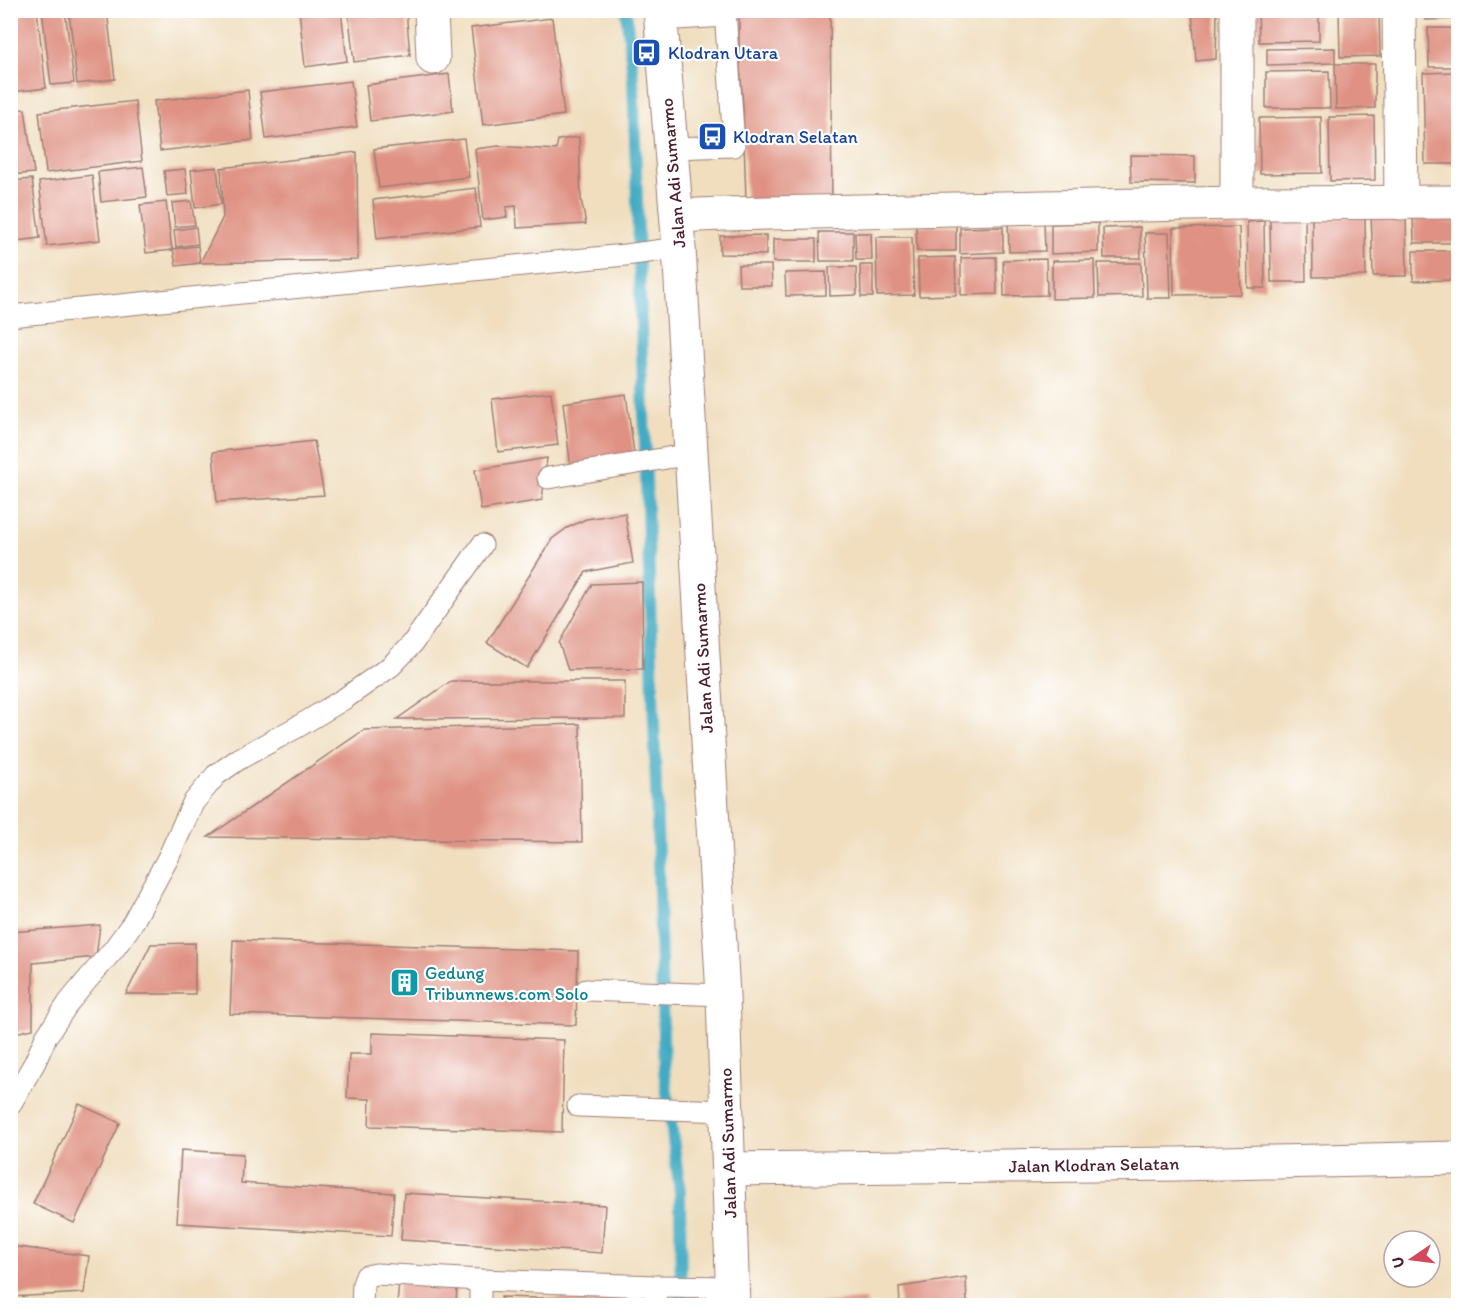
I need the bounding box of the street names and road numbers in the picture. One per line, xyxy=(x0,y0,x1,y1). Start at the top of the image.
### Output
street label: Jalan Adi Sumarmo xyxy=(655,97,691,249)
street label: Jalan Adi Sumarmo xyxy=(688,582,718,734)
street label: Jalan Adi Sumarmo xyxy=(714,1067,742,1219)
street label: Jalan Klodran Selatan xyxy=(1008,1153,1180,1177)

